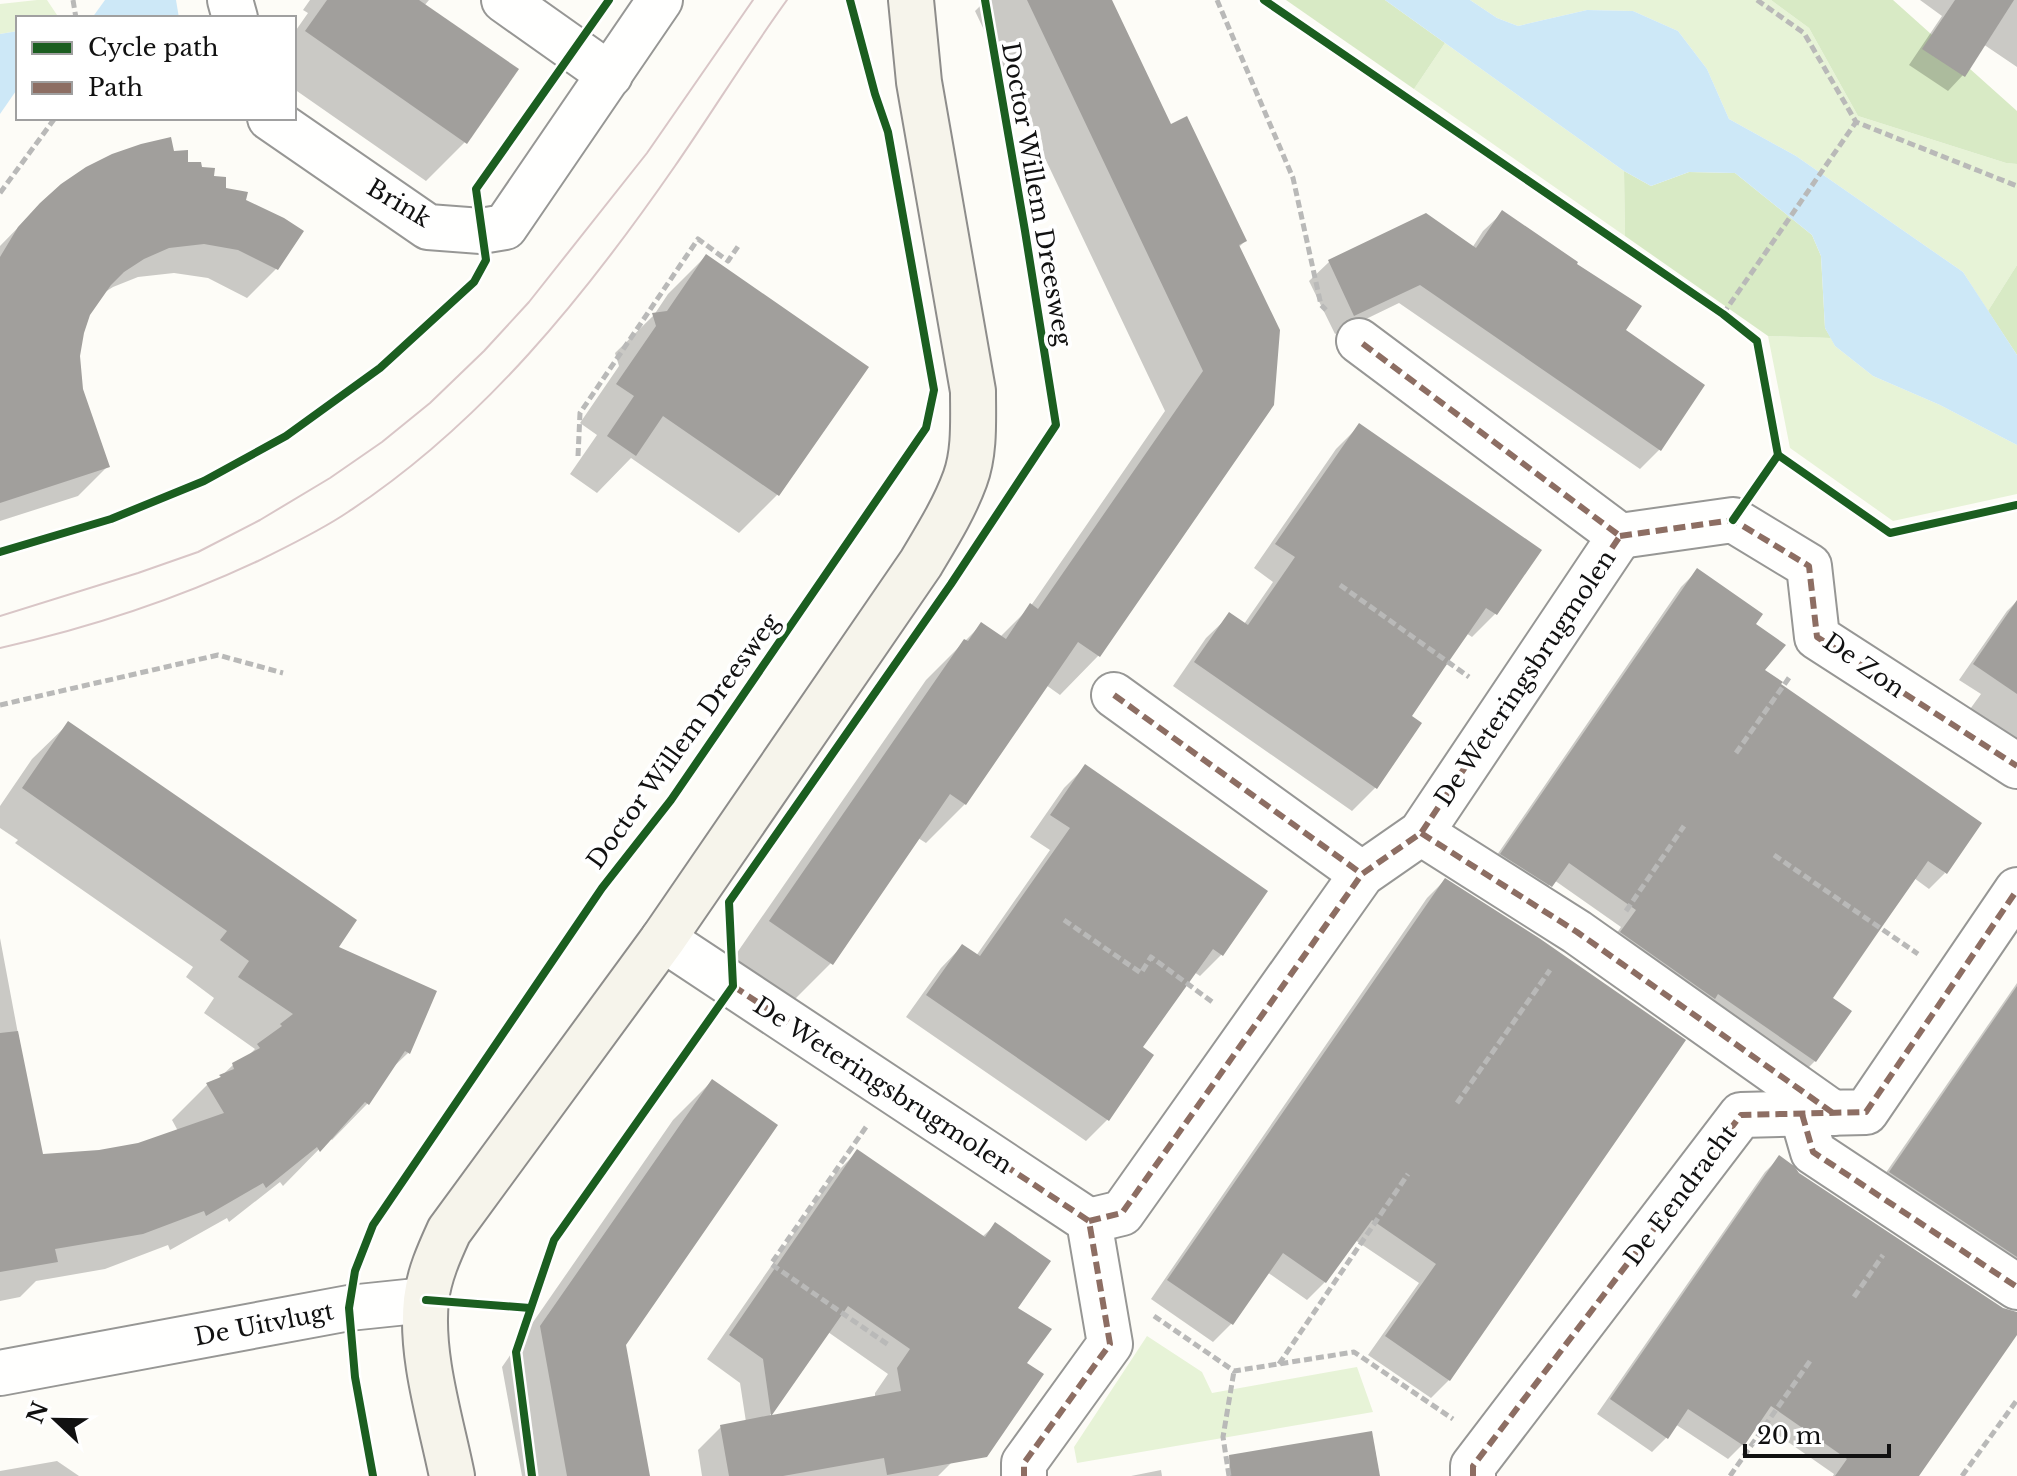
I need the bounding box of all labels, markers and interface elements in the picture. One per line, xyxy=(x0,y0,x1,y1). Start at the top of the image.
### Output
legend xyxy=(16,16,296,120)
text: Cycle path xyxy=(88,33,219,62)
street label: Doctor Willem Dreesweg xyxy=(996,40,1078,349)
text: Path xyxy=(88,73,143,102)
street label: Brink xyxy=(362,173,436,233)
street label: De Weteringsbrugmolen xyxy=(1428,545,1622,811)
street label: Doctor Willem Dreesweg xyxy=(581,607,786,874)
street label: De Zon xyxy=(1818,627,1910,703)
street label: De Weteringsbrugmolen xyxy=(748,990,1018,1180)
street label: De Eendracht xyxy=(1618,1119,1742,1271)
street label: De Uitvlugt xyxy=(192,1296,336,1352)
north arrow xyxy=(16,1380,96,1460)
text: N xyxy=(22,1398,54,1427)
scale bar xyxy=(1745,1408,1889,1458)
text: 20 m xyxy=(1757,1421,1822,1450)

